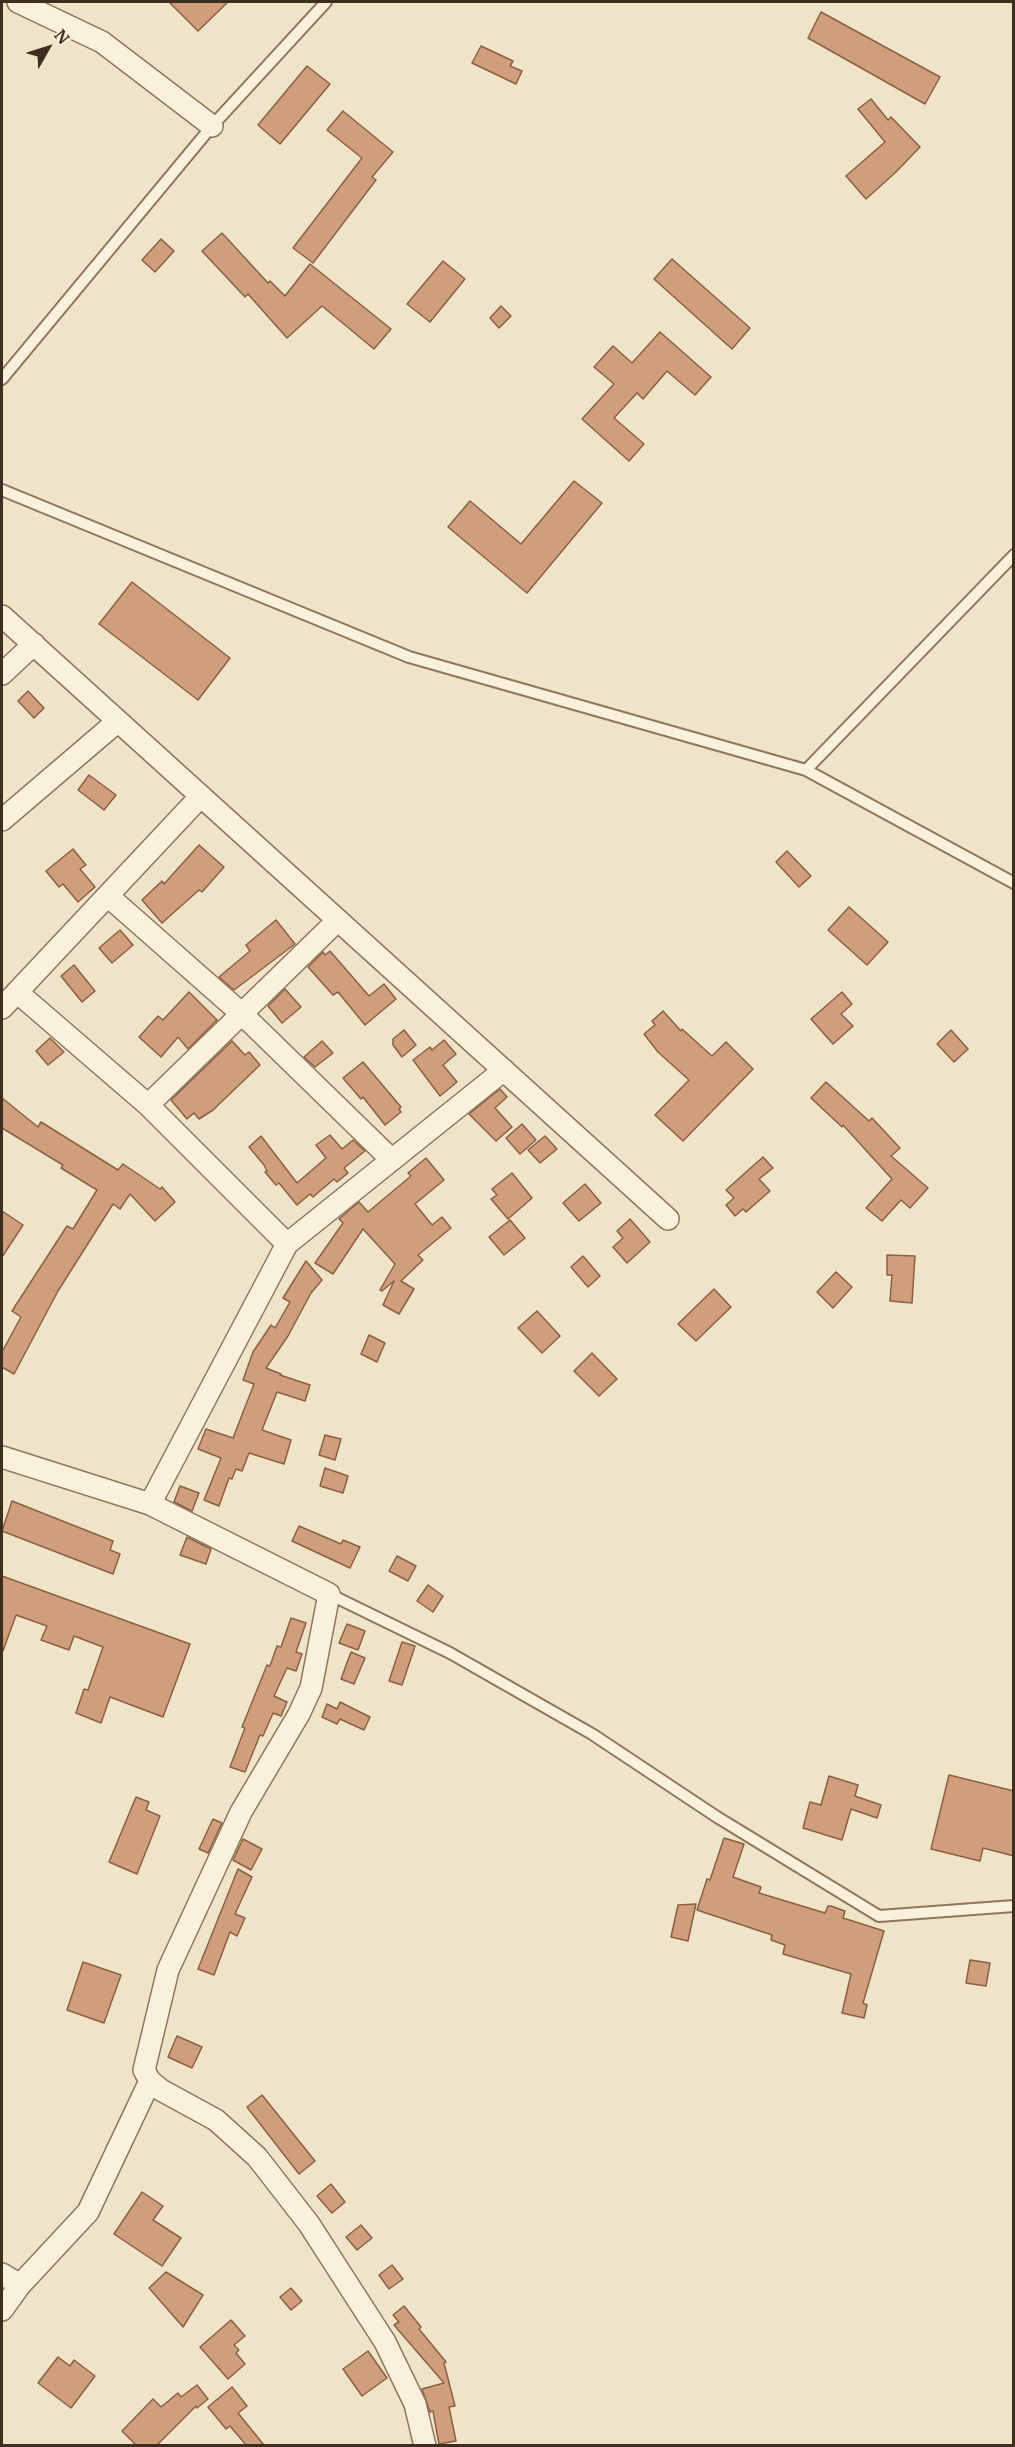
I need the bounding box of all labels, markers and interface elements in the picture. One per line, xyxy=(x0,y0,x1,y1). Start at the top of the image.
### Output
north arrow xyxy=(18,18,78,78)
text: N xyxy=(50,25,74,48)

